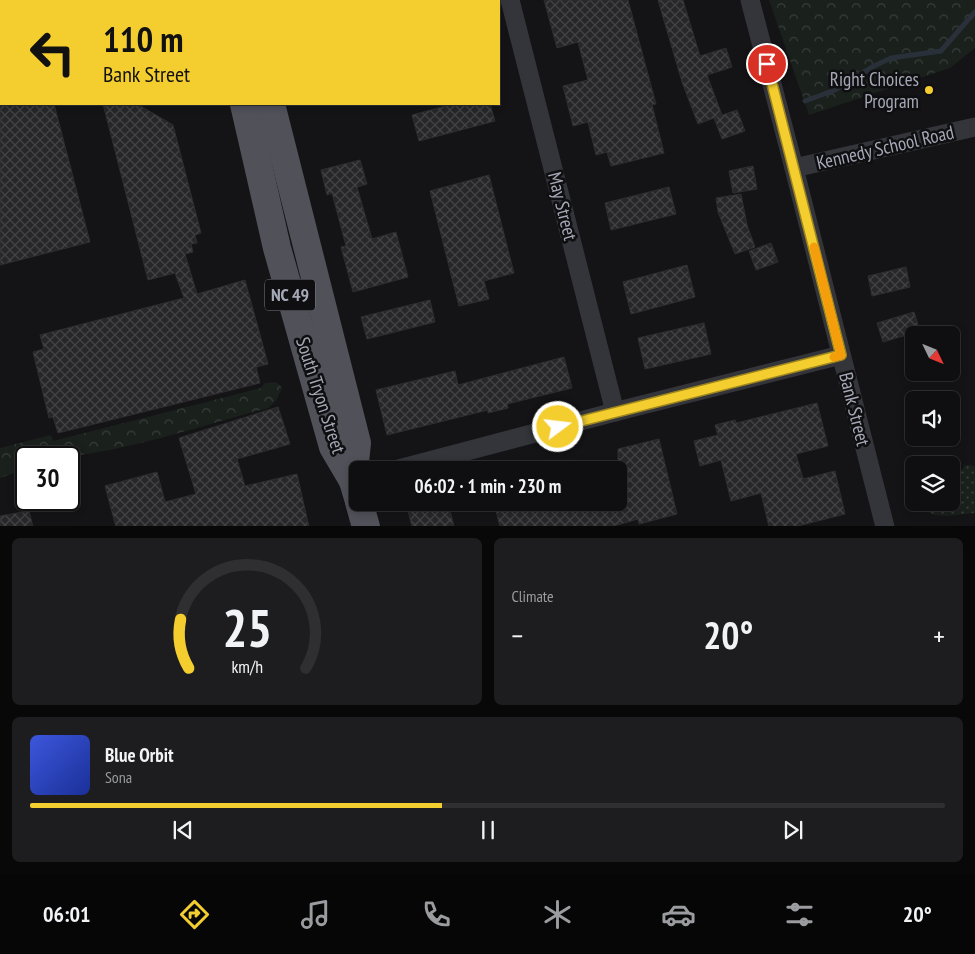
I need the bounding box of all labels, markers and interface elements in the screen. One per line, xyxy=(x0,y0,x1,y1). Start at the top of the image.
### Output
text: 110 m xyxy=(103,16,184,62)
icon: left xyxy=(20,20,85,85)
pin xyxy=(746,43,788,85)
icon: arrive xyxy=(753,50,781,78)
text: Bank Street xyxy=(103,60,190,88)
place label: Right Choices Program xyxy=(830,67,919,113)
marker: Right Choices Program xyxy=(923,84,935,96)
street label: Kennedy School Road xyxy=(814,120,956,174)
street label: May Street xyxy=(543,169,583,243)
road number: NC 49 xyxy=(265,280,315,310)
north arrow xyxy=(905,326,960,381)
map controls xyxy=(905,326,960,511)
street label: South Tryon Street xyxy=(291,334,351,457)
street label: Bank Street xyxy=(834,370,876,449)
button: sound xyxy=(905,391,960,446)
position arrow xyxy=(531,400,583,452)
speed limit sign: 30 xyxy=(15,446,80,511)
button: layers xyxy=(905,456,960,511)
text: 06:02 · 1 min · 230 m xyxy=(415,474,561,498)
text: Climate xyxy=(512,586,554,606)
text: 25 xyxy=(222,594,272,661)
text: 20° xyxy=(703,610,753,659)
text: − xyxy=(512,617,523,654)
text: + xyxy=(933,617,945,654)
text: km/h xyxy=(231,655,263,678)
text: Blue Orbit xyxy=(105,743,174,767)
text: Sona xyxy=(105,767,132,787)
icon: previous xyxy=(169,816,197,844)
icon: pause xyxy=(474,816,502,844)
icon: next xyxy=(779,816,807,844)
icon: directions xyxy=(177,897,212,932)
icon: music xyxy=(298,897,333,932)
icon: phone xyxy=(419,897,454,932)
icon: climate xyxy=(540,897,575,932)
icon: car xyxy=(661,897,696,932)
icon: filters xyxy=(782,897,817,932)
text: 06:01 xyxy=(43,900,91,928)
text: 20° xyxy=(903,900,932,928)

